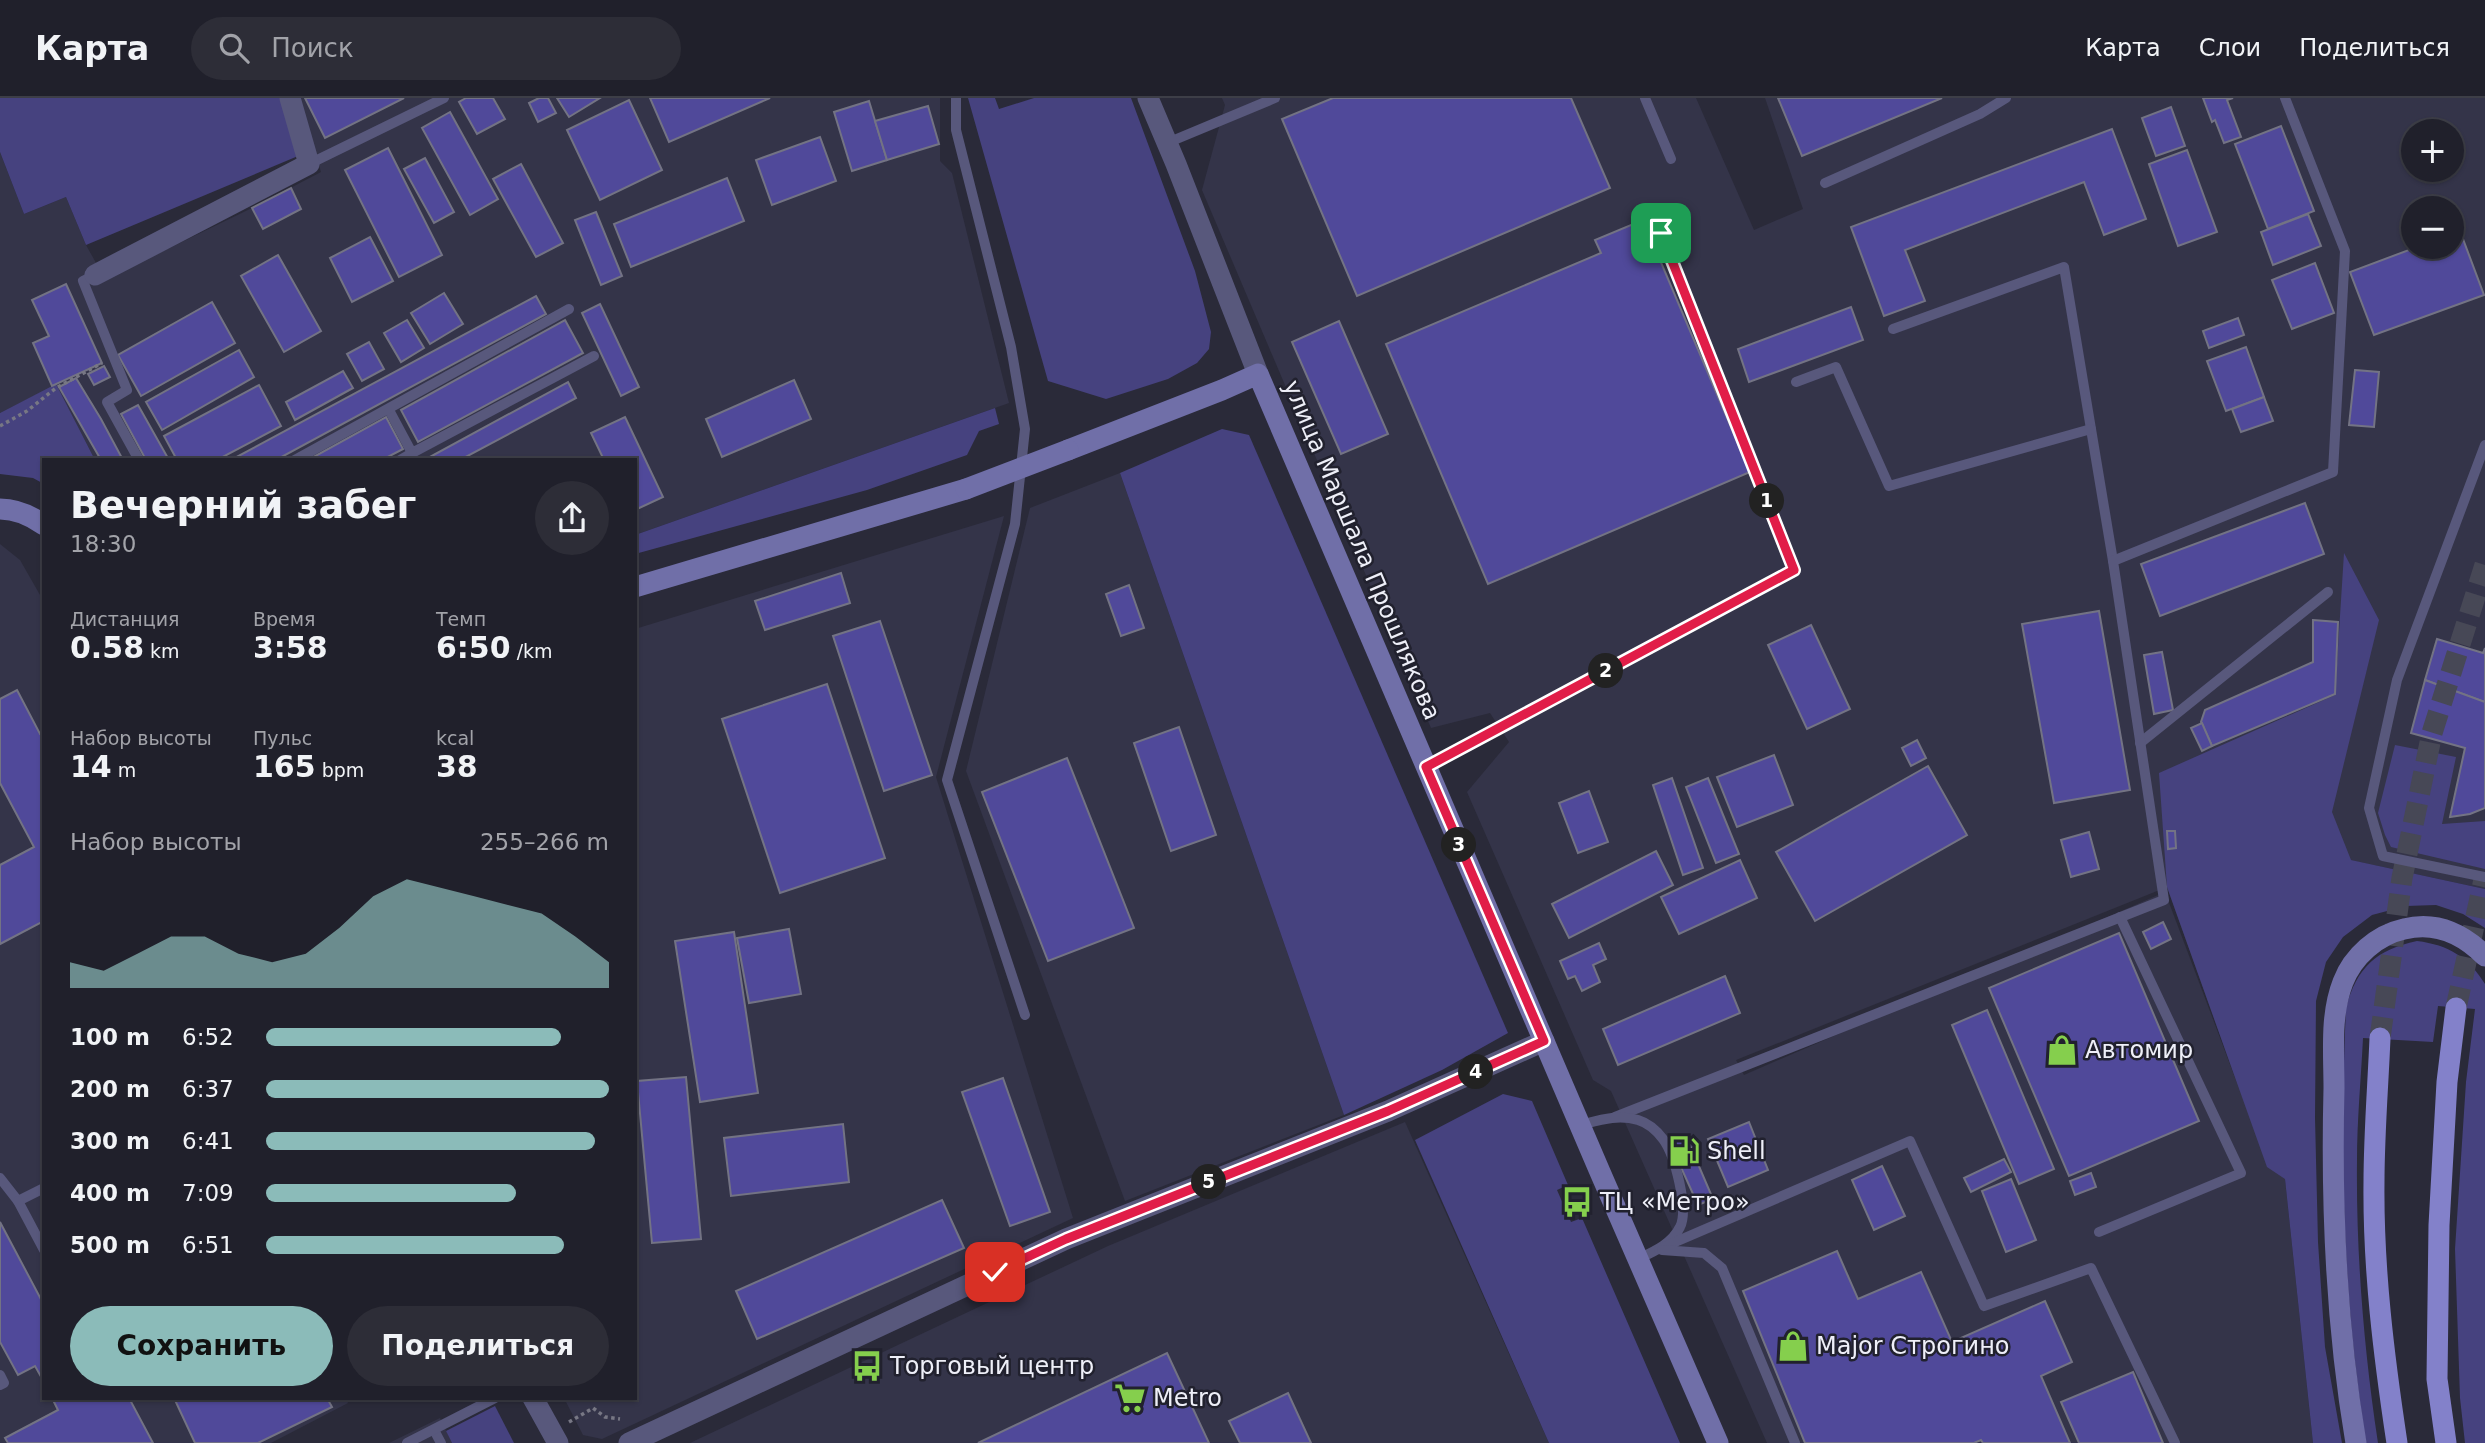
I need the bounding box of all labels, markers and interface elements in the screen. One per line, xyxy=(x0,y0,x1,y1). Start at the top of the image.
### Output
search box xyxy=(191,17,681,80)
text: Карта xyxy=(35,29,149,68)
icon: search xyxy=(215,29,253,67)
text: Поиск xyxy=(271,33,354,63)
text: Карта xyxy=(2085,34,2161,62)
text: Слои xyxy=(2199,34,2261,62)
text: Поделиться xyxy=(2299,34,2450,62)
map controls xyxy=(2401,119,2464,259)
button: + xyxy=(2401,119,2464,182)
button: − xyxy=(2401,196,2464,259)
pin xyxy=(1631,203,1691,263)
icon: arrive xyxy=(1642,214,1680,252)
street label: улица Маршала Прошлякова xyxy=(1278,376,1446,724)
button: share xyxy=(535,481,609,555)
text: Вечерний забег xyxy=(70,483,416,527)
pin: 1 xyxy=(1750,484,1784,518)
text: 1 xyxy=(1760,489,1773,511)
text: 18:30 xyxy=(70,531,136,557)
text: Дистанция xyxy=(70,608,179,630)
text: Время xyxy=(253,608,316,630)
text: Темп xyxy=(436,608,486,630)
text: 0.58 xyxy=(70,630,144,665)
text: 3:58 xyxy=(253,630,328,665)
text: 6:50 xyxy=(436,630,511,665)
text: km xyxy=(144,640,180,662)
text: /km xyxy=(511,640,553,662)
pin: 2 xyxy=(1588,654,1624,688)
text: 2 xyxy=(1599,659,1612,681)
text: Набор высоты xyxy=(70,727,212,749)
text: Пульс xyxy=(253,727,312,749)
text: kcal xyxy=(436,727,474,749)
text: 14 xyxy=(70,749,112,784)
text: 165 xyxy=(253,749,316,784)
text: 38 xyxy=(436,749,478,784)
text: m xyxy=(112,759,136,781)
text: bpm xyxy=(316,759,364,781)
pin: 3 xyxy=(1442,828,1476,862)
text: Набор высоты xyxy=(70,829,242,855)
text: 255–266 m xyxy=(480,829,609,855)
text: 3 xyxy=(1452,833,1465,855)
text: 100 m xyxy=(70,1024,150,1050)
text: 6:52 xyxy=(182,1024,234,1050)
shop icon: Автомир xyxy=(2045,1033,2079,1067)
place label: Автомир xyxy=(2085,1036,2193,1064)
pin: 4 xyxy=(1458,1054,1494,1090)
text: 4 xyxy=(1469,1060,1482,1082)
text: 200 m xyxy=(70,1076,150,1102)
text: 6:37 xyxy=(182,1076,234,1102)
text: 300 m xyxy=(70,1128,150,1154)
text: 6:41 xyxy=(182,1128,234,1154)
fuel station icon: Shell xyxy=(1667,1134,1701,1168)
place label: Shell xyxy=(1707,1137,1766,1165)
pin: 5 xyxy=(1192,1164,1226,1200)
text: 5 xyxy=(1202,1170,1215,1192)
text: 400 m xyxy=(70,1180,150,1206)
text: 7:09 xyxy=(182,1180,234,1206)
bus stop icon: ТЦ «Метро» xyxy=(1560,1185,1594,1219)
place label: ТЦ «Метро» xyxy=(1599,1188,1750,1216)
text: 500 m xyxy=(70,1232,150,1258)
text: 6:51 xyxy=(182,1232,234,1258)
pin xyxy=(965,1242,1025,1302)
icon: check xyxy=(976,1253,1014,1291)
button: Сохранить xyxy=(70,1306,333,1386)
button: Поделиться xyxy=(347,1306,609,1386)
shop icon: Major Строгино xyxy=(1776,1329,1810,1363)
place label: Major Строгино xyxy=(1816,1332,2010,1360)
bus stop icon: Торговый центр xyxy=(850,1349,884,1383)
place label: Торговый центр xyxy=(889,1352,1094,1380)
supermarket icon: Metro xyxy=(1113,1381,1147,1415)
place label: Metro xyxy=(1153,1384,1222,1412)

